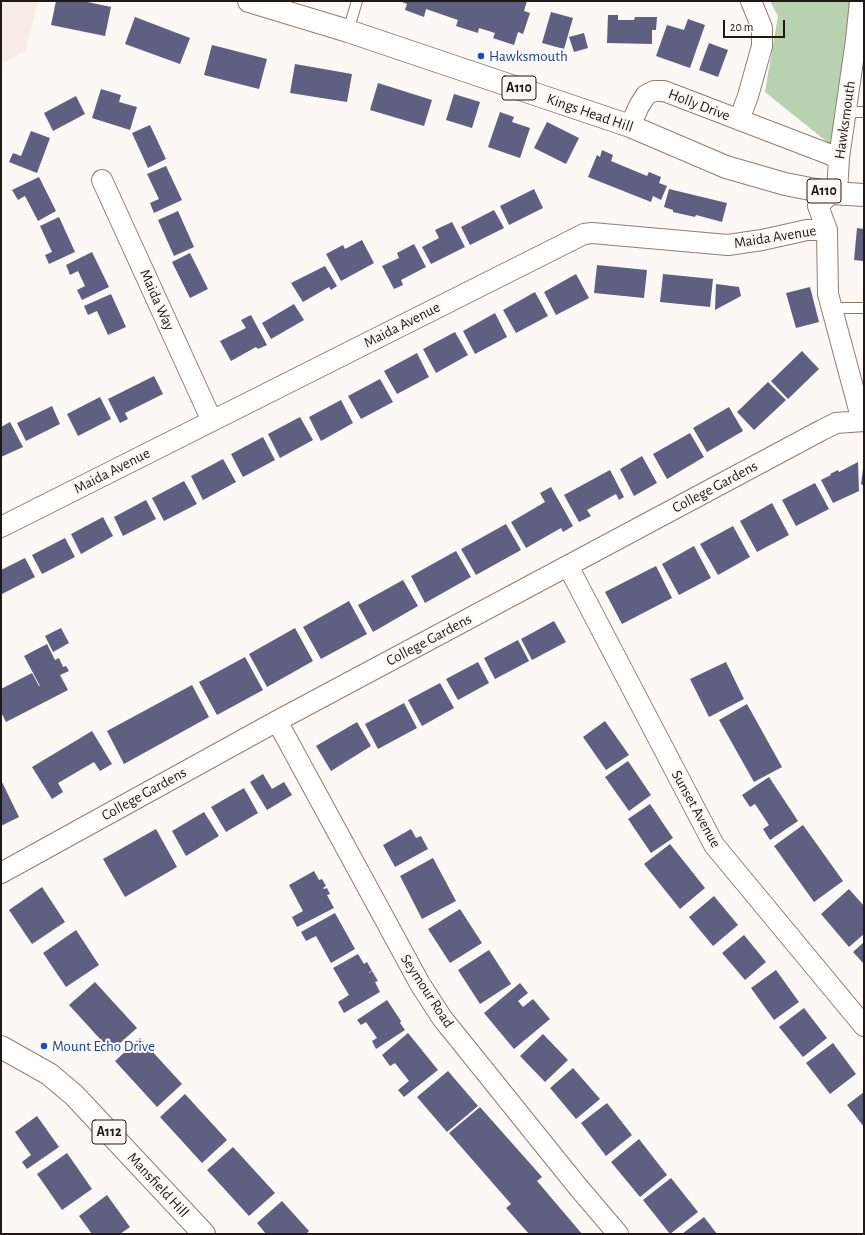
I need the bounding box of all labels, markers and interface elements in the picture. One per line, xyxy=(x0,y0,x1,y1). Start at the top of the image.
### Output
scale bar xyxy=(725,12,787,38)
text: 20 m xyxy=(730,21,753,33)
place label: Hawksmouth xyxy=(489,47,568,65)
marker: Hawksmouth xyxy=(476,51,486,61)
road number: A110 xyxy=(502,76,536,100)
street label: Hawksmouth xyxy=(831,80,859,160)
street label: Holly Drive xyxy=(666,85,732,125)
street label: Kings Head Hill xyxy=(544,90,636,136)
road number: A110 xyxy=(807,179,841,203)
street label: Maida Avenue xyxy=(733,222,817,252)
street label: Maida Way xyxy=(136,267,178,333)
street label: Maida Avenue xyxy=(361,298,443,352)
street label: Maida Avenue xyxy=(71,444,153,498)
street label: College Gardens xyxy=(669,457,761,517)
street label: College Gardens xyxy=(383,610,475,670)
street label: College Gardens xyxy=(98,763,190,825)
street label: Sunset Avenue xyxy=(667,767,725,851)
street label: Seymour Road xyxy=(397,951,457,1031)
place label: Mount Echo Drive xyxy=(52,1037,155,1055)
marker: Mount Echo Drive xyxy=(39,1041,49,1051)
road number: A112 xyxy=(92,1120,126,1144)
street label: Mansfield Hill xyxy=(123,1149,193,1221)

